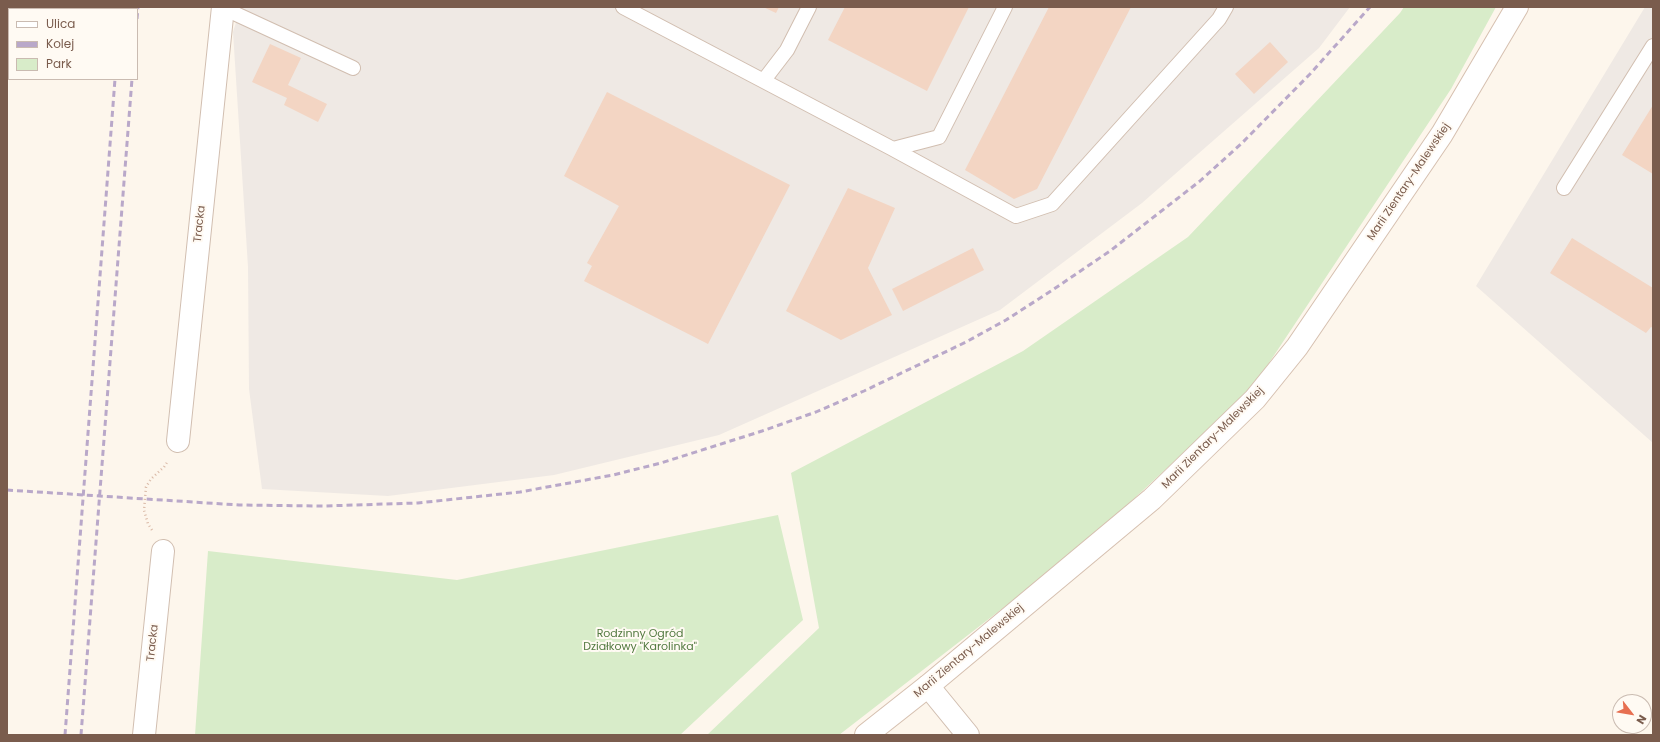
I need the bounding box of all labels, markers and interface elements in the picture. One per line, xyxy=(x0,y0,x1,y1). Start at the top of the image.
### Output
legend xyxy=(8,8,138,80)
text: Ulica xyxy=(46,15,75,32)
text: Kolej xyxy=(46,35,74,52)
text: Park xyxy=(46,55,72,72)
street label: Marii Zientary-Malewskiej xyxy=(1365,121,1453,243)
street label: Tracka xyxy=(191,205,209,243)
street label: Marii Zientary-Malewskiej xyxy=(1159,384,1267,492)
street label: Marii Zientary-Malewskiej xyxy=(912,601,1026,701)
street label: Tracka xyxy=(144,624,162,662)
park label: Rodzinny Ogród Działkowy "Karolinka" xyxy=(583,627,697,653)
north arrow xyxy=(1612,694,1652,734)
text: N xyxy=(1632,712,1650,727)

